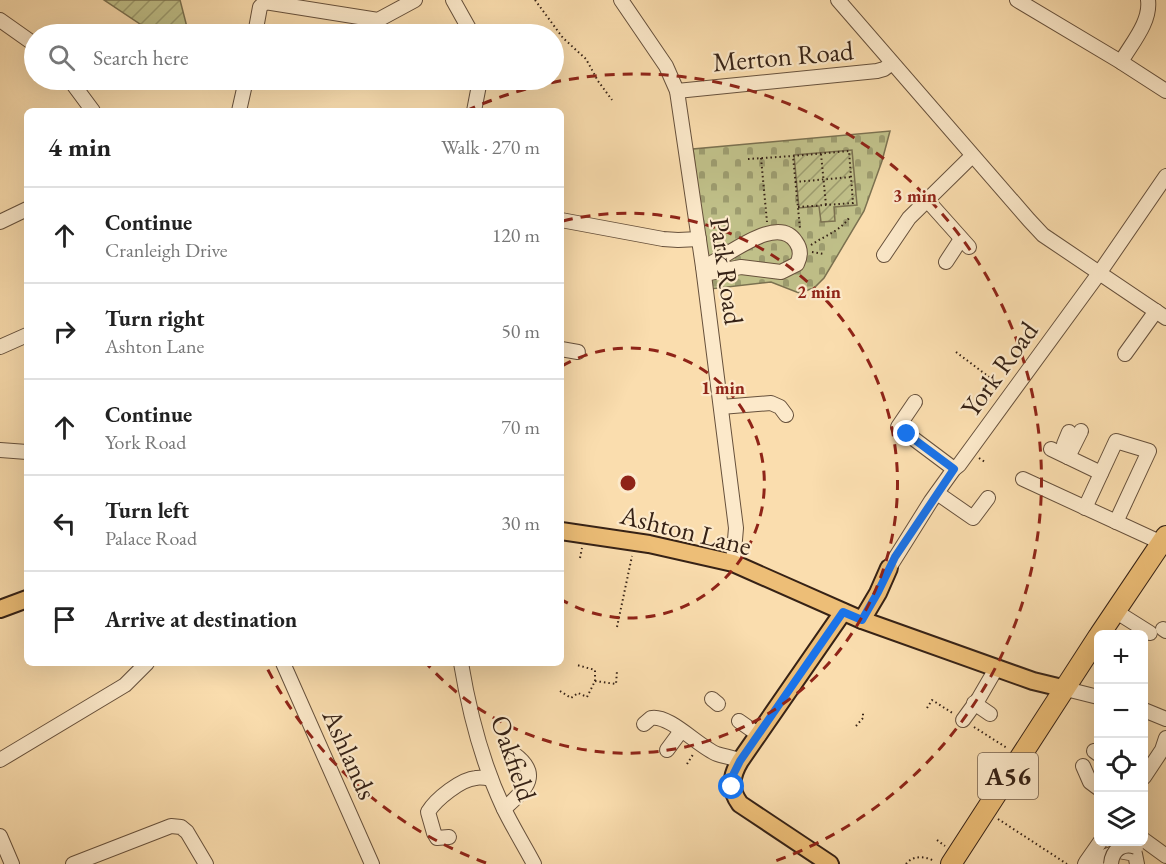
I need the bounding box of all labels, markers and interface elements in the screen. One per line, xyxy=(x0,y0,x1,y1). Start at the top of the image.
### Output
search box xyxy=(24,24,564,90)
street label: Merton Road xyxy=(711,32,855,80)
icon: search xyxy=(45,41,78,74)
text: Search here xyxy=(93,43,188,72)
text: 4 min xyxy=(48,130,111,164)
text: Walk · 270 m xyxy=(441,134,540,160)
text: 3 min xyxy=(893,184,937,207)
text: Continue xyxy=(105,208,192,237)
street label: Park Road xyxy=(702,215,752,327)
icon: ahead xyxy=(48,219,81,252)
text: 120 m xyxy=(492,222,540,248)
text: Cranleigh Drive xyxy=(105,237,228,263)
text: 2 min xyxy=(797,280,841,303)
text: Turn right xyxy=(105,304,204,333)
street label: York Road xyxy=(953,314,1046,424)
icon: right xyxy=(48,315,81,348)
text: 50 m xyxy=(501,318,540,344)
text: Ashton Lane xyxy=(105,333,204,359)
text: 1 min xyxy=(701,376,745,399)
text: Continue xyxy=(105,400,192,429)
icon: ahead xyxy=(48,411,81,444)
text: 70 m xyxy=(501,414,540,440)
route end xyxy=(893,420,919,446)
text: York Road xyxy=(105,429,186,455)
centre of rings xyxy=(618,473,638,493)
text: Turn left xyxy=(105,496,189,525)
street label: Ashton Lane xyxy=(616,497,755,563)
icon: left xyxy=(48,507,81,540)
text: 30 m xyxy=(501,510,540,536)
text: Palace Road xyxy=(105,525,197,551)
icon: arrive xyxy=(48,603,81,636)
text: Arrive at destination xyxy=(105,605,297,634)
map controls xyxy=(1094,630,1148,846)
button: + xyxy=(1094,630,1148,684)
button: − xyxy=(1094,684,1148,738)
street label: Ashlands xyxy=(314,702,385,805)
street label: Oakfield xyxy=(483,710,545,806)
button: locate xyxy=(1094,738,1148,792)
road number: A56 xyxy=(978,753,1038,799)
route start xyxy=(718,773,744,799)
button: layers xyxy=(1094,792,1148,846)

